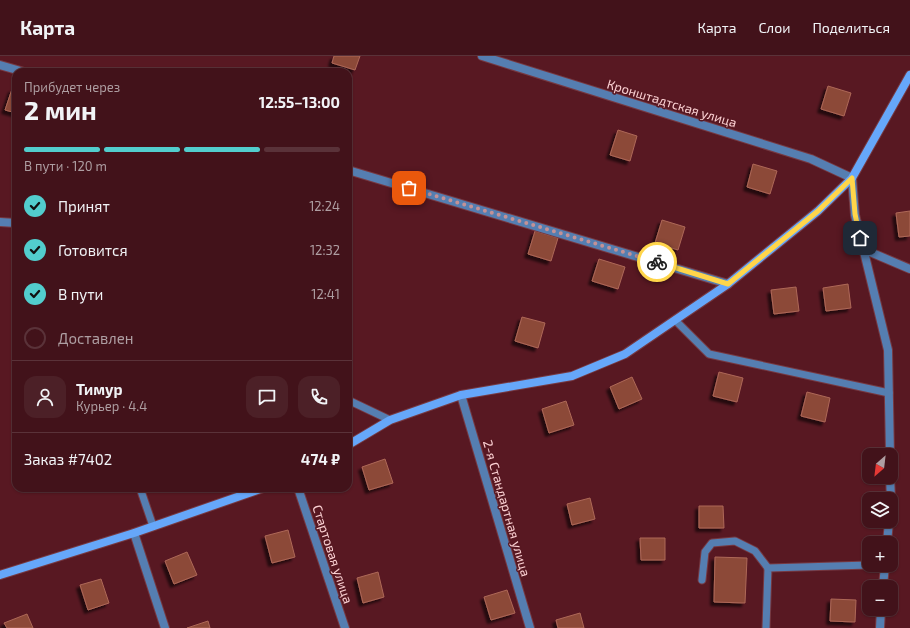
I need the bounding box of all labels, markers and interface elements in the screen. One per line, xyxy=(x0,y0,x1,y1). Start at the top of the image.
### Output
text: Карта xyxy=(20,16,75,39)
text: Карта xyxy=(697,19,736,36)
text: Слои xyxy=(758,19,790,36)
text: Поделиться xyxy=(812,19,890,36)
street label: Кронштадтская улица xyxy=(605,76,739,130)
text: Прибудет через xyxy=(24,79,120,95)
text: 12:55–13:00 xyxy=(259,93,340,111)
text: 2 мин xyxy=(24,94,97,125)
text: В пути · 120 m xyxy=(24,158,107,174)
pin xyxy=(392,171,426,205)
icon: bag xyxy=(398,177,420,199)
icon: check xyxy=(24,195,46,217)
text: Принят xyxy=(58,197,110,215)
text: 12:24 xyxy=(309,198,340,214)
pin xyxy=(843,221,877,255)
icon: home xyxy=(849,227,871,249)
icon: check xyxy=(24,239,46,261)
text: Готовится xyxy=(58,241,128,259)
text: 12:32 xyxy=(310,242,340,258)
courier xyxy=(637,242,677,282)
icon: bike xyxy=(646,251,668,273)
icon: check xyxy=(24,283,46,305)
text: В пути xyxy=(58,285,103,303)
text: 12:41 xyxy=(311,286,340,302)
text: Доставлен xyxy=(58,329,134,347)
button: person xyxy=(24,376,66,418)
button: chat xyxy=(246,376,288,418)
button: phone xyxy=(298,376,340,418)
text: Тимур xyxy=(76,380,122,398)
text: Курьер · 4.4 xyxy=(76,398,147,414)
street label: 2-я Стандартная улица xyxy=(480,438,534,578)
north arrow xyxy=(862,448,898,484)
map controls xyxy=(862,448,898,616)
text: Заказ #7402 xyxy=(24,450,112,468)
text: 474 ₽ xyxy=(301,450,340,468)
button: layers xyxy=(862,492,898,528)
street label: Стартовая улица xyxy=(309,503,357,605)
button: + xyxy=(862,536,898,572)
button: − xyxy=(862,580,898,616)

